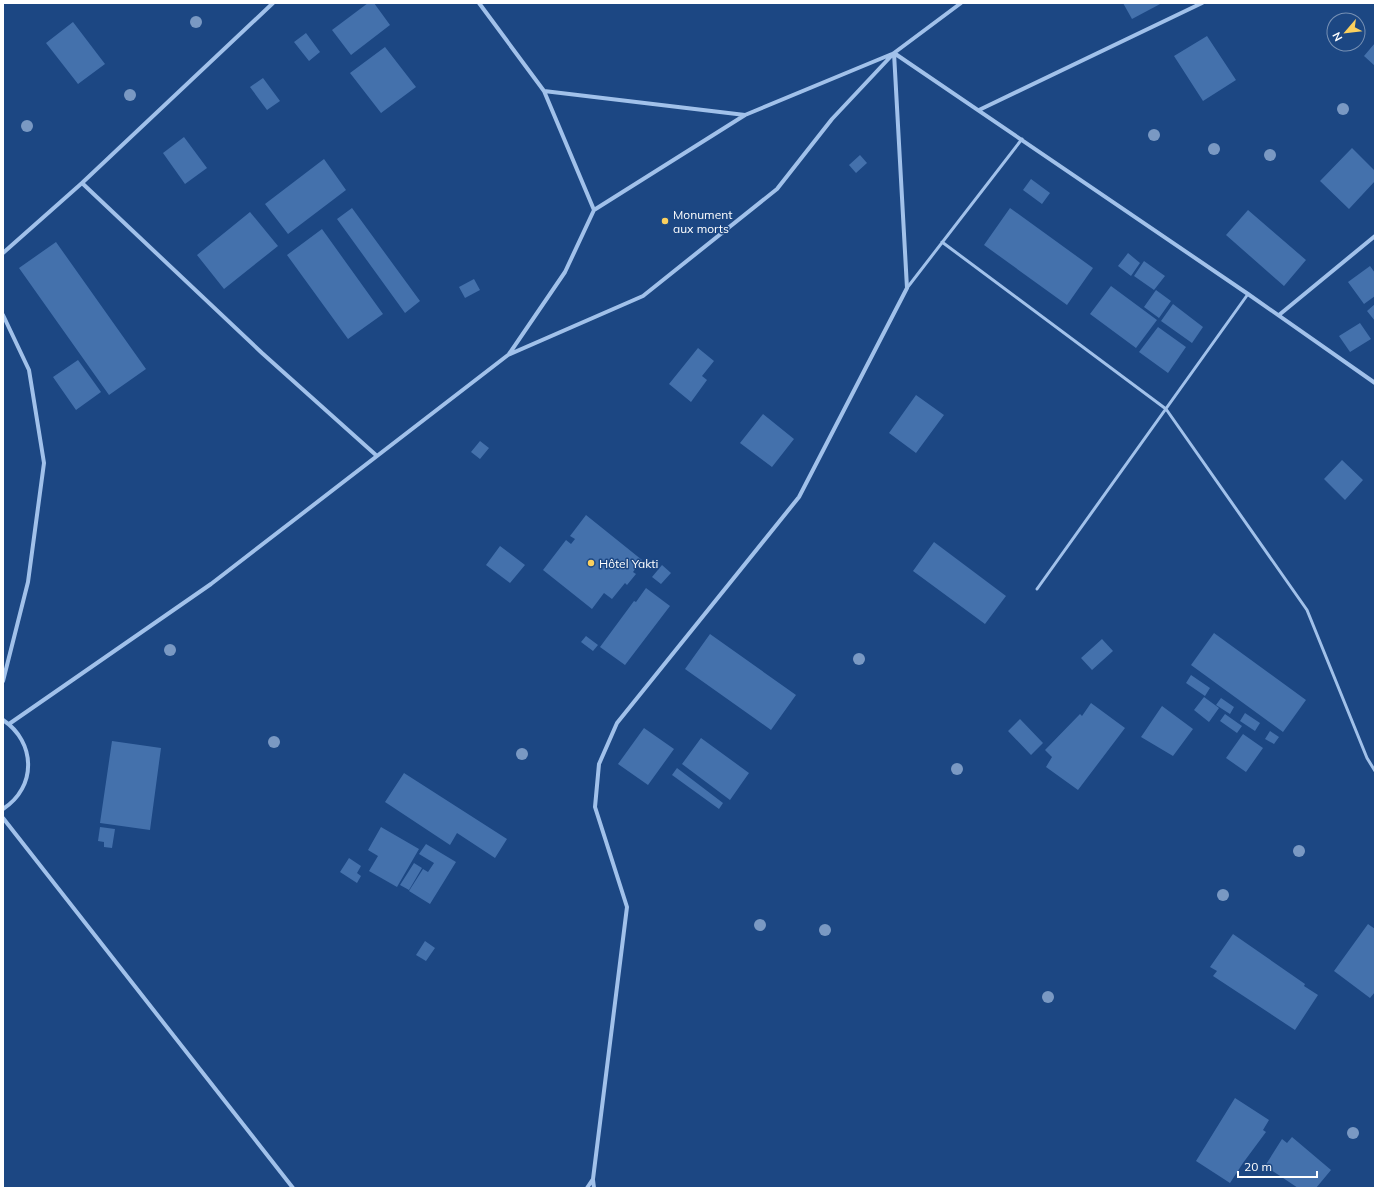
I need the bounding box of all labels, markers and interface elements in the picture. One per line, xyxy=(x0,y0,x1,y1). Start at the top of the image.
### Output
north arrow xyxy=(1326,12,1366,52)
text: N xyxy=(1329,30,1345,44)
place label: Monument aux morts xyxy=(673,207,732,236)
marker: Monument aux morts xyxy=(660,216,670,226)
place label: Hôtel Yakti xyxy=(599,556,658,571)
marker: Hôtel Yakti xyxy=(586,558,596,568)
scale bar xyxy=(1238,1153,1317,1179)
text: 20 m xyxy=(1244,1159,1272,1174)

